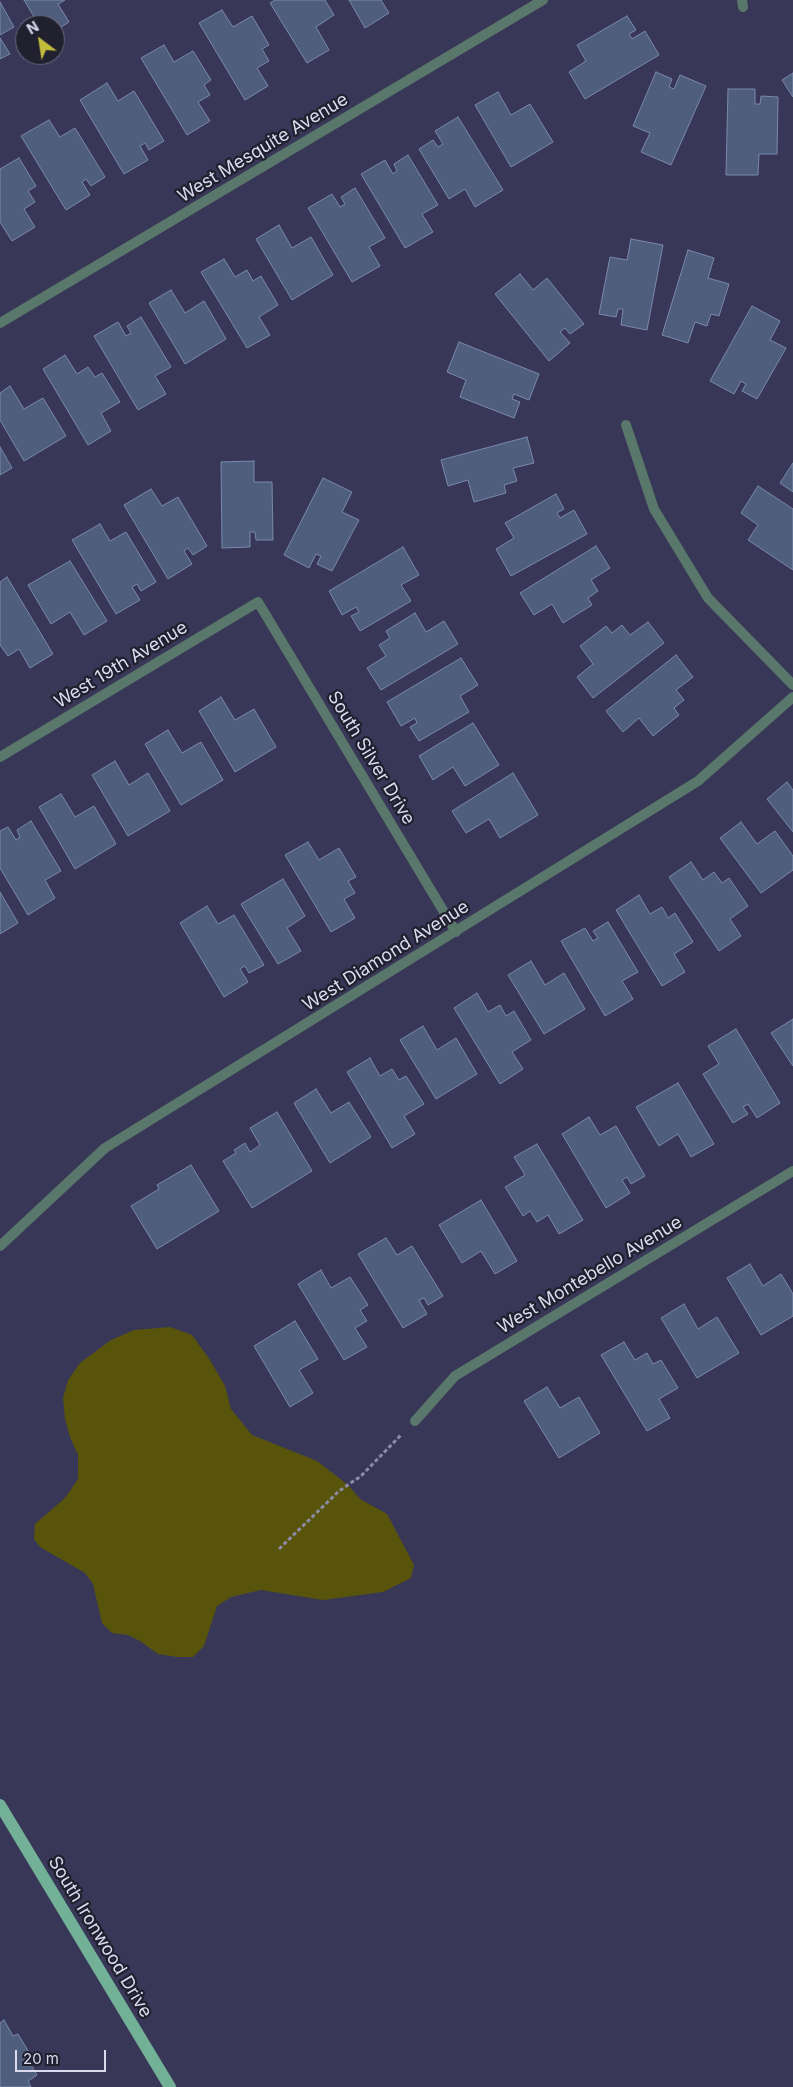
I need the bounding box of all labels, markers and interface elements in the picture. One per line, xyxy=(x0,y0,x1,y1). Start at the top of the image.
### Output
north arrow xyxy=(15,15,65,65)
text: N xyxy=(24,18,41,38)
street label: West Mesquite Avenue xyxy=(174,89,352,207)
street label: West 19th Avenue xyxy=(51,617,191,713)
street label: South Silver Drive xyxy=(323,687,419,829)
street label: West Diamond Avenue xyxy=(299,896,473,1016)
street label: West Montebello Avenue xyxy=(494,1211,686,1339)
street label: South Ironwood Drive xyxy=(43,1853,157,2021)
scale bar xyxy=(18,2040,109,2072)
text: 20 m xyxy=(23,2049,59,2068)

